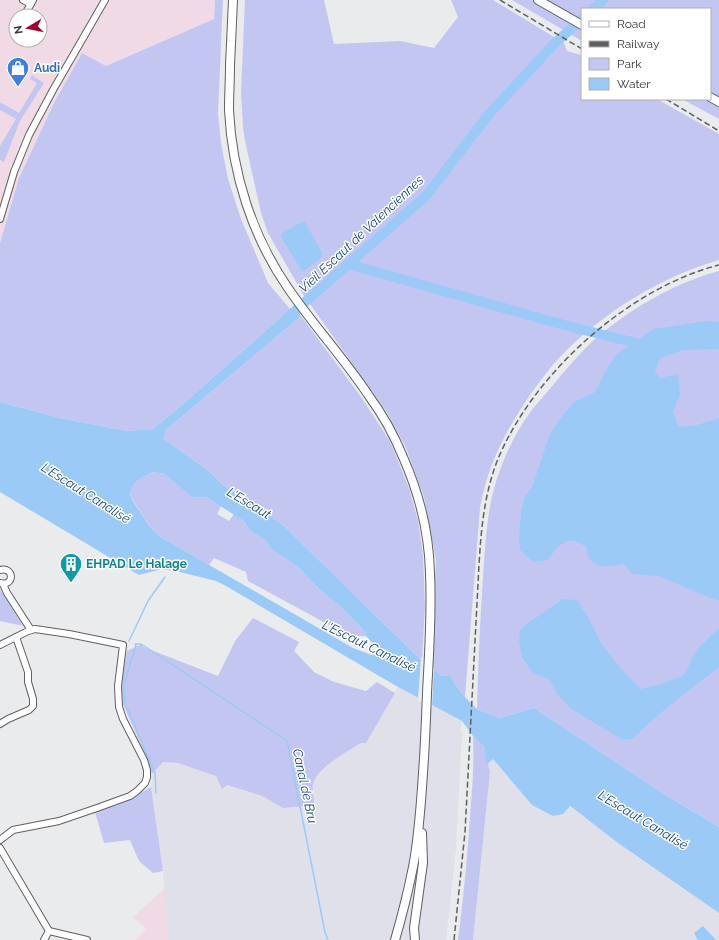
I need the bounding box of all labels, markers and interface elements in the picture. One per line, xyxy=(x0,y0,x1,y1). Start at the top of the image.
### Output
north arrow xyxy=(8,8,48,48)
legend xyxy=(581,8,711,100)
text: Road xyxy=(617,17,646,31)
text: N xyxy=(12,24,26,35)
text: Railway xyxy=(617,37,660,51)
shop icon: Audi xyxy=(5,55,31,88)
text: Park xyxy=(617,57,642,71)
place label: Audi xyxy=(34,61,60,75)
text: Water xyxy=(617,77,651,91)
water label: Vieil Escaut de Valenciennes xyxy=(296,172,426,296)
water label: L'Escaut Canalisé xyxy=(39,460,133,526)
water label: L'Escaut xyxy=(224,484,274,522)
building icon: EHPAD Le Halage xyxy=(58,551,84,584)
place label: EHPAD Le Halage xyxy=(86,557,187,571)
water label: L'Escaut Canalisé xyxy=(320,617,418,675)
water label: Canal de Bru xyxy=(290,747,320,825)
water label: L'Escaut Canalisé xyxy=(595,787,691,853)

